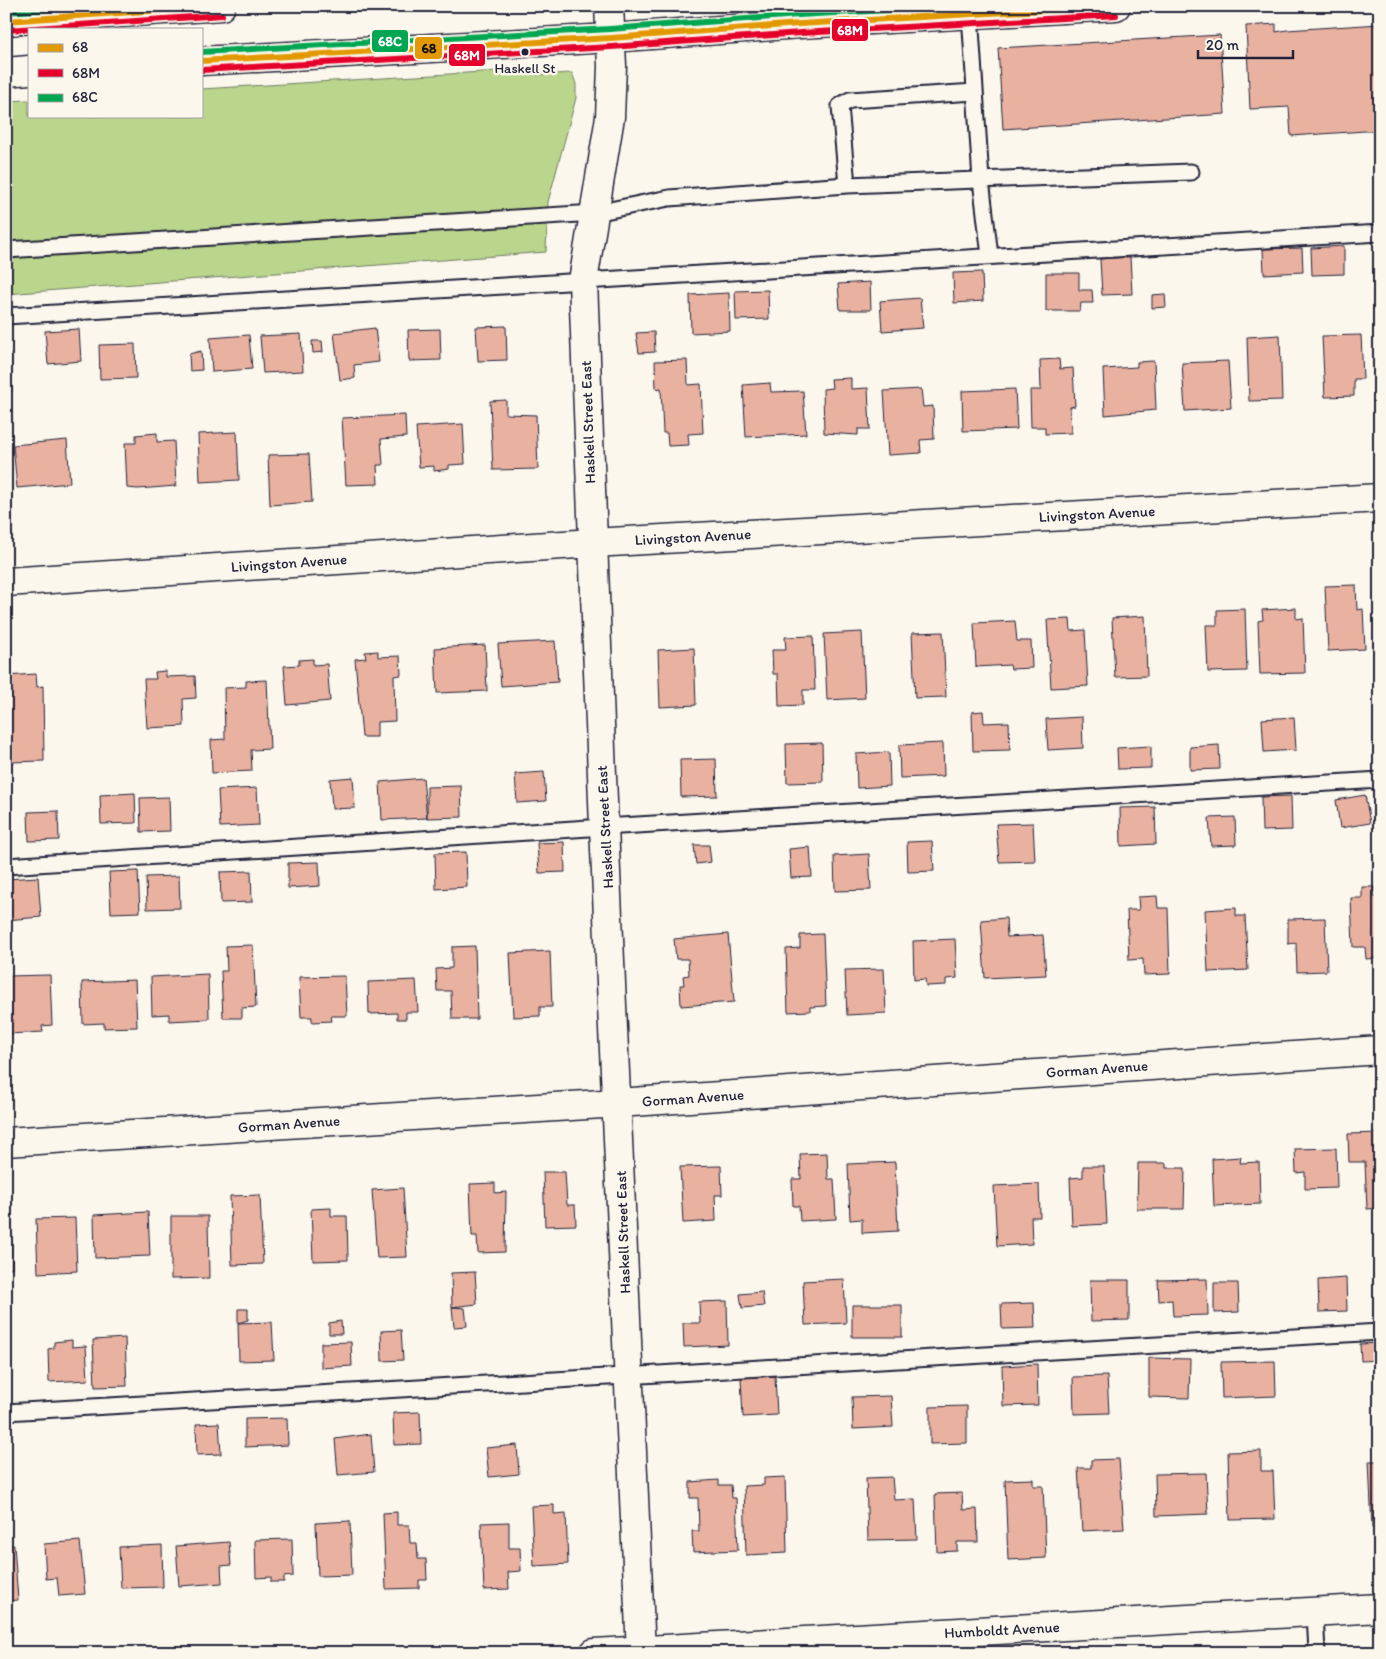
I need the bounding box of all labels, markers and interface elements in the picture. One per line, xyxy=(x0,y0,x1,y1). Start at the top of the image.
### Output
line badge: 68M xyxy=(831,18,869,42)
text: 68M xyxy=(837,22,863,39)
legend xyxy=(28,28,202,118)
scale bar xyxy=(1198,28,1294,60)
line badge: 68C xyxy=(371,29,409,53)
text: 68C xyxy=(378,33,402,50)
line badge: 68 xyxy=(414,36,443,60)
text: 20 m xyxy=(1206,36,1240,54)
text: 68 xyxy=(72,38,88,56)
text: 68 xyxy=(421,40,437,57)
line badge: 68M xyxy=(448,43,486,67)
text: 68M xyxy=(454,47,480,64)
marker: Haskell St xyxy=(520,47,530,57)
place label: Haskell St xyxy=(494,60,556,77)
text: 68M xyxy=(72,64,100,82)
text: 68C xyxy=(72,88,98,106)
street label: Haskell Street East xyxy=(577,360,599,484)
street label: Livingston Avenue xyxy=(1038,502,1156,526)
street label: Livingston Avenue xyxy=(634,525,752,549)
street label: Livingston Avenue xyxy=(230,550,348,576)
street label: Haskell Street East xyxy=(593,765,617,889)
street label: Gorman Avenue xyxy=(1045,1056,1149,1082)
street label: Gorman Avenue xyxy=(641,1085,745,1111)
street label: Gorman Avenue xyxy=(237,1111,341,1137)
street label: Haskell Street East xyxy=(612,1170,634,1294)
street label: Humboldt Avenue xyxy=(944,1618,1060,1642)

